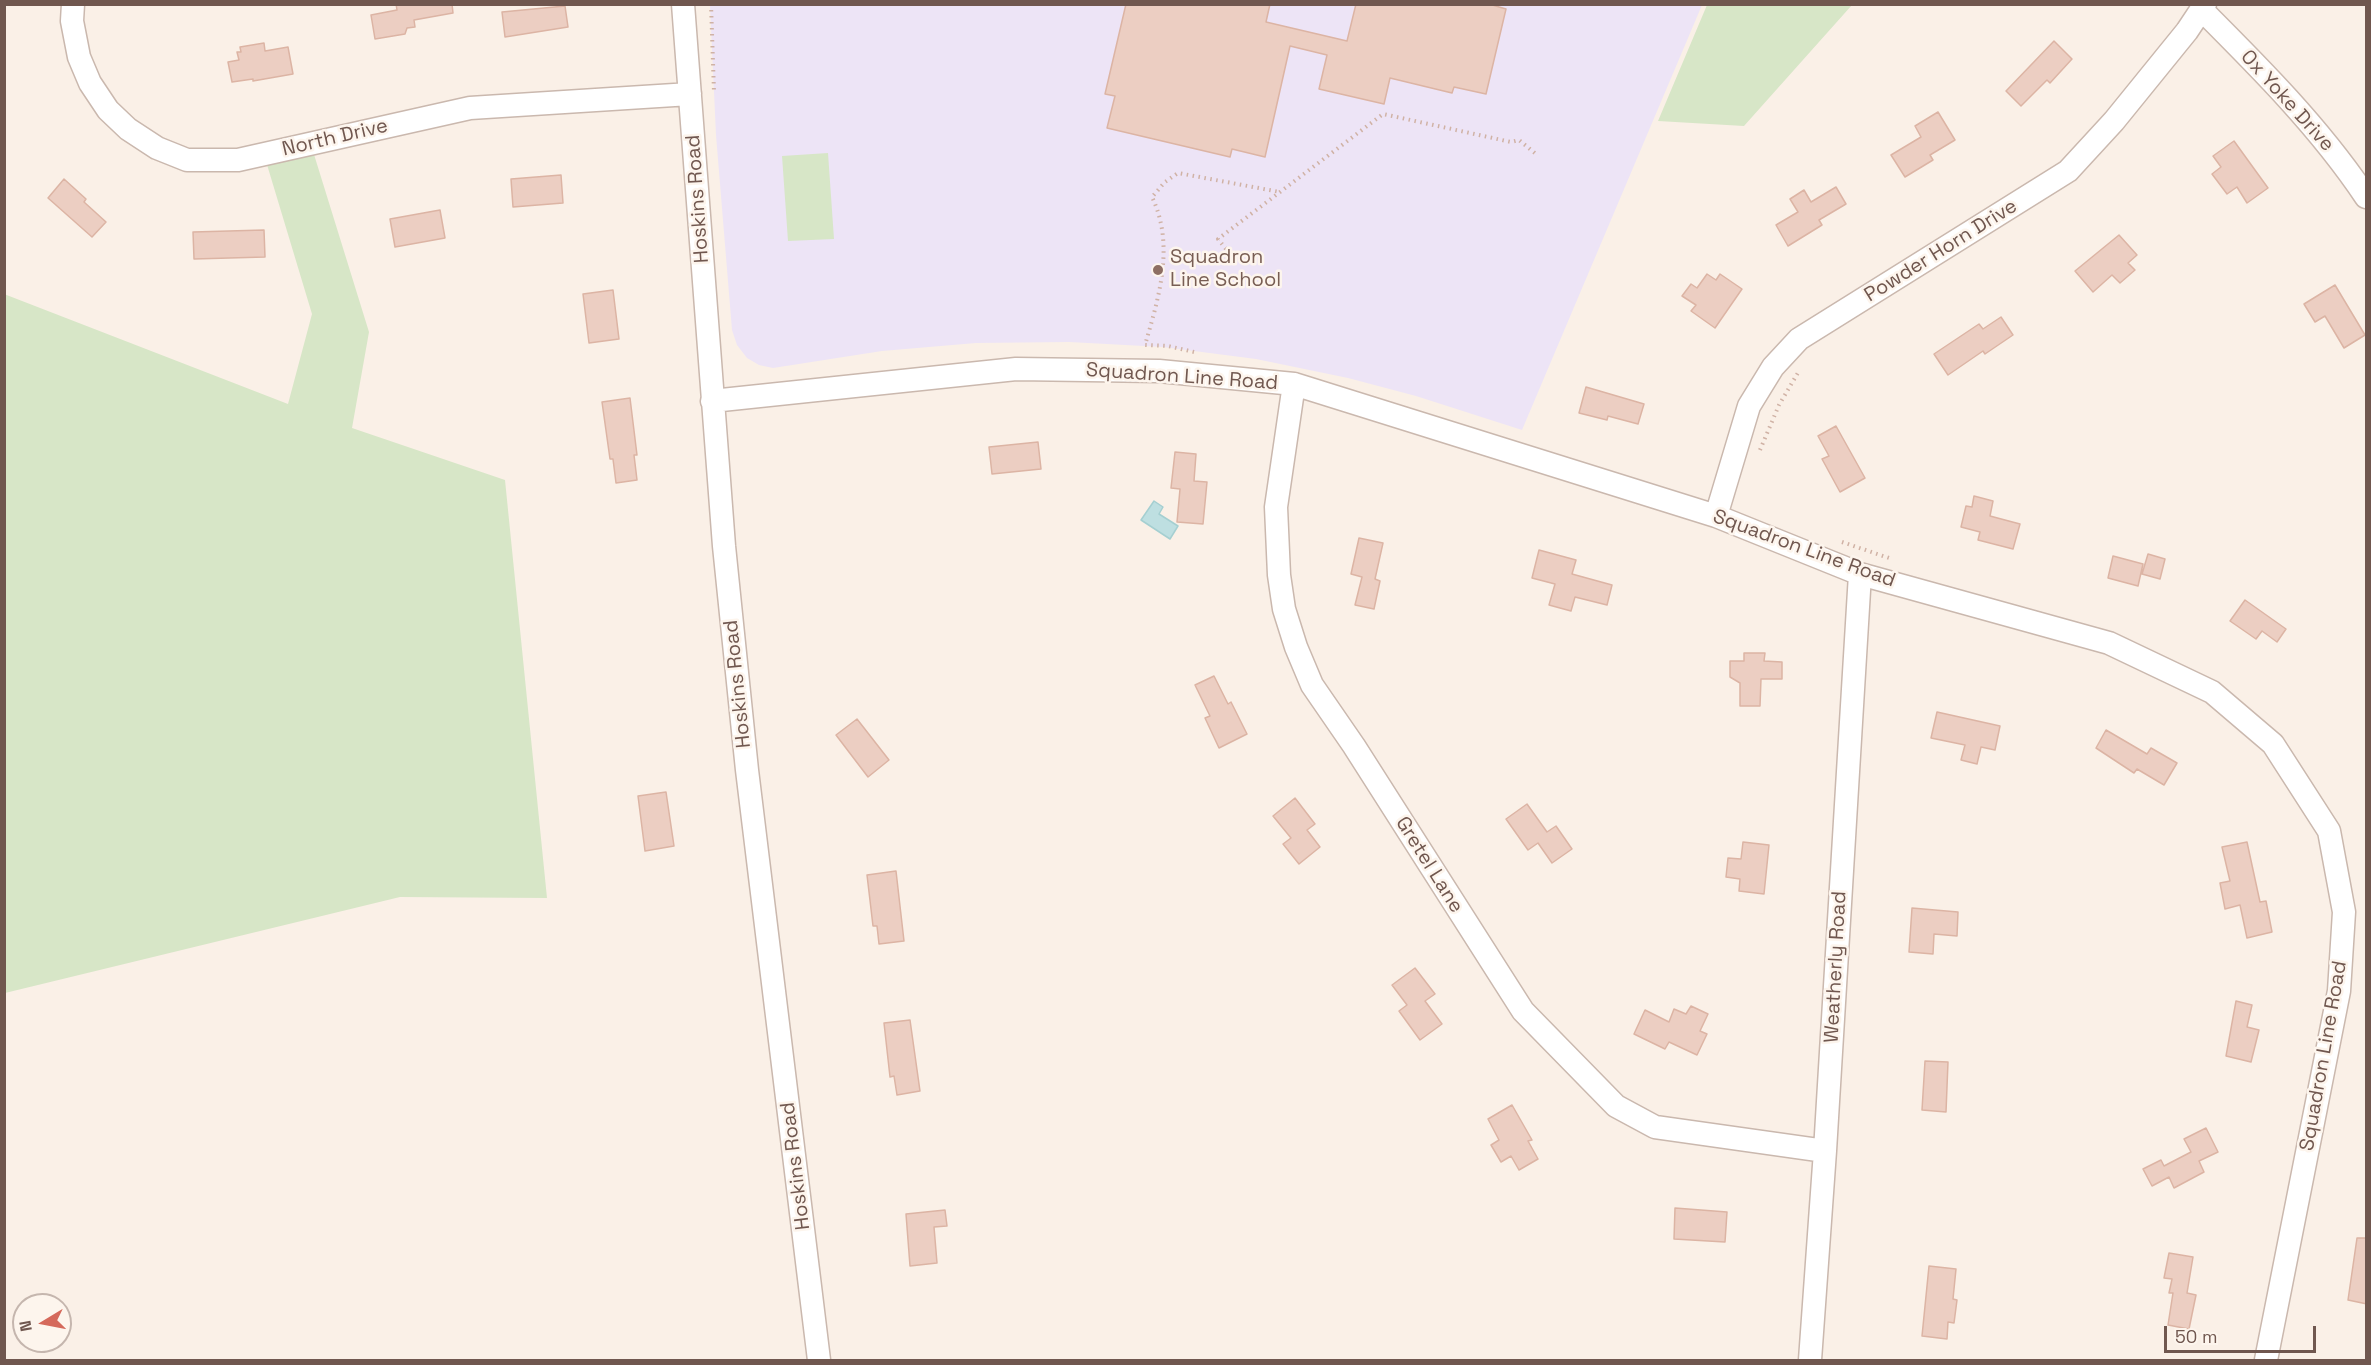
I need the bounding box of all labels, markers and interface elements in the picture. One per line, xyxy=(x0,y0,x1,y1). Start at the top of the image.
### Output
street label: Ox Yoke Drive xyxy=(2235,45,2339,157)
street label: North Drive xyxy=(280,114,390,162)
street label: Hoskins Road xyxy=(682,134,714,264)
street label: Powder Horn Drive xyxy=(1860,194,2022,308)
place label: Squadron Line School xyxy=(1170,246,1281,293)
marker: Squadron Line School xyxy=(1151,263,1165,277)
street label: Squadron Line Road xyxy=(1085,358,1279,396)
street label: Squadron Line Road xyxy=(1709,505,1899,593)
street label: Hoskins Road xyxy=(719,619,757,749)
street label: Gretel Lane xyxy=(1390,812,1468,918)
street label: Weatherly Road xyxy=(1820,890,1852,1044)
street label: Squadron Line Road xyxy=(2295,959,2353,1153)
street label: Hoskins Road xyxy=(776,1101,816,1231)
north arrow xyxy=(12,1293,72,1353)
scale bar xyxy=(2167,1314,2318,1352)
text: N xyxy=(14,1319,37,1333)
text: 50 m xyxy=(2175,1325,2217,1348)

